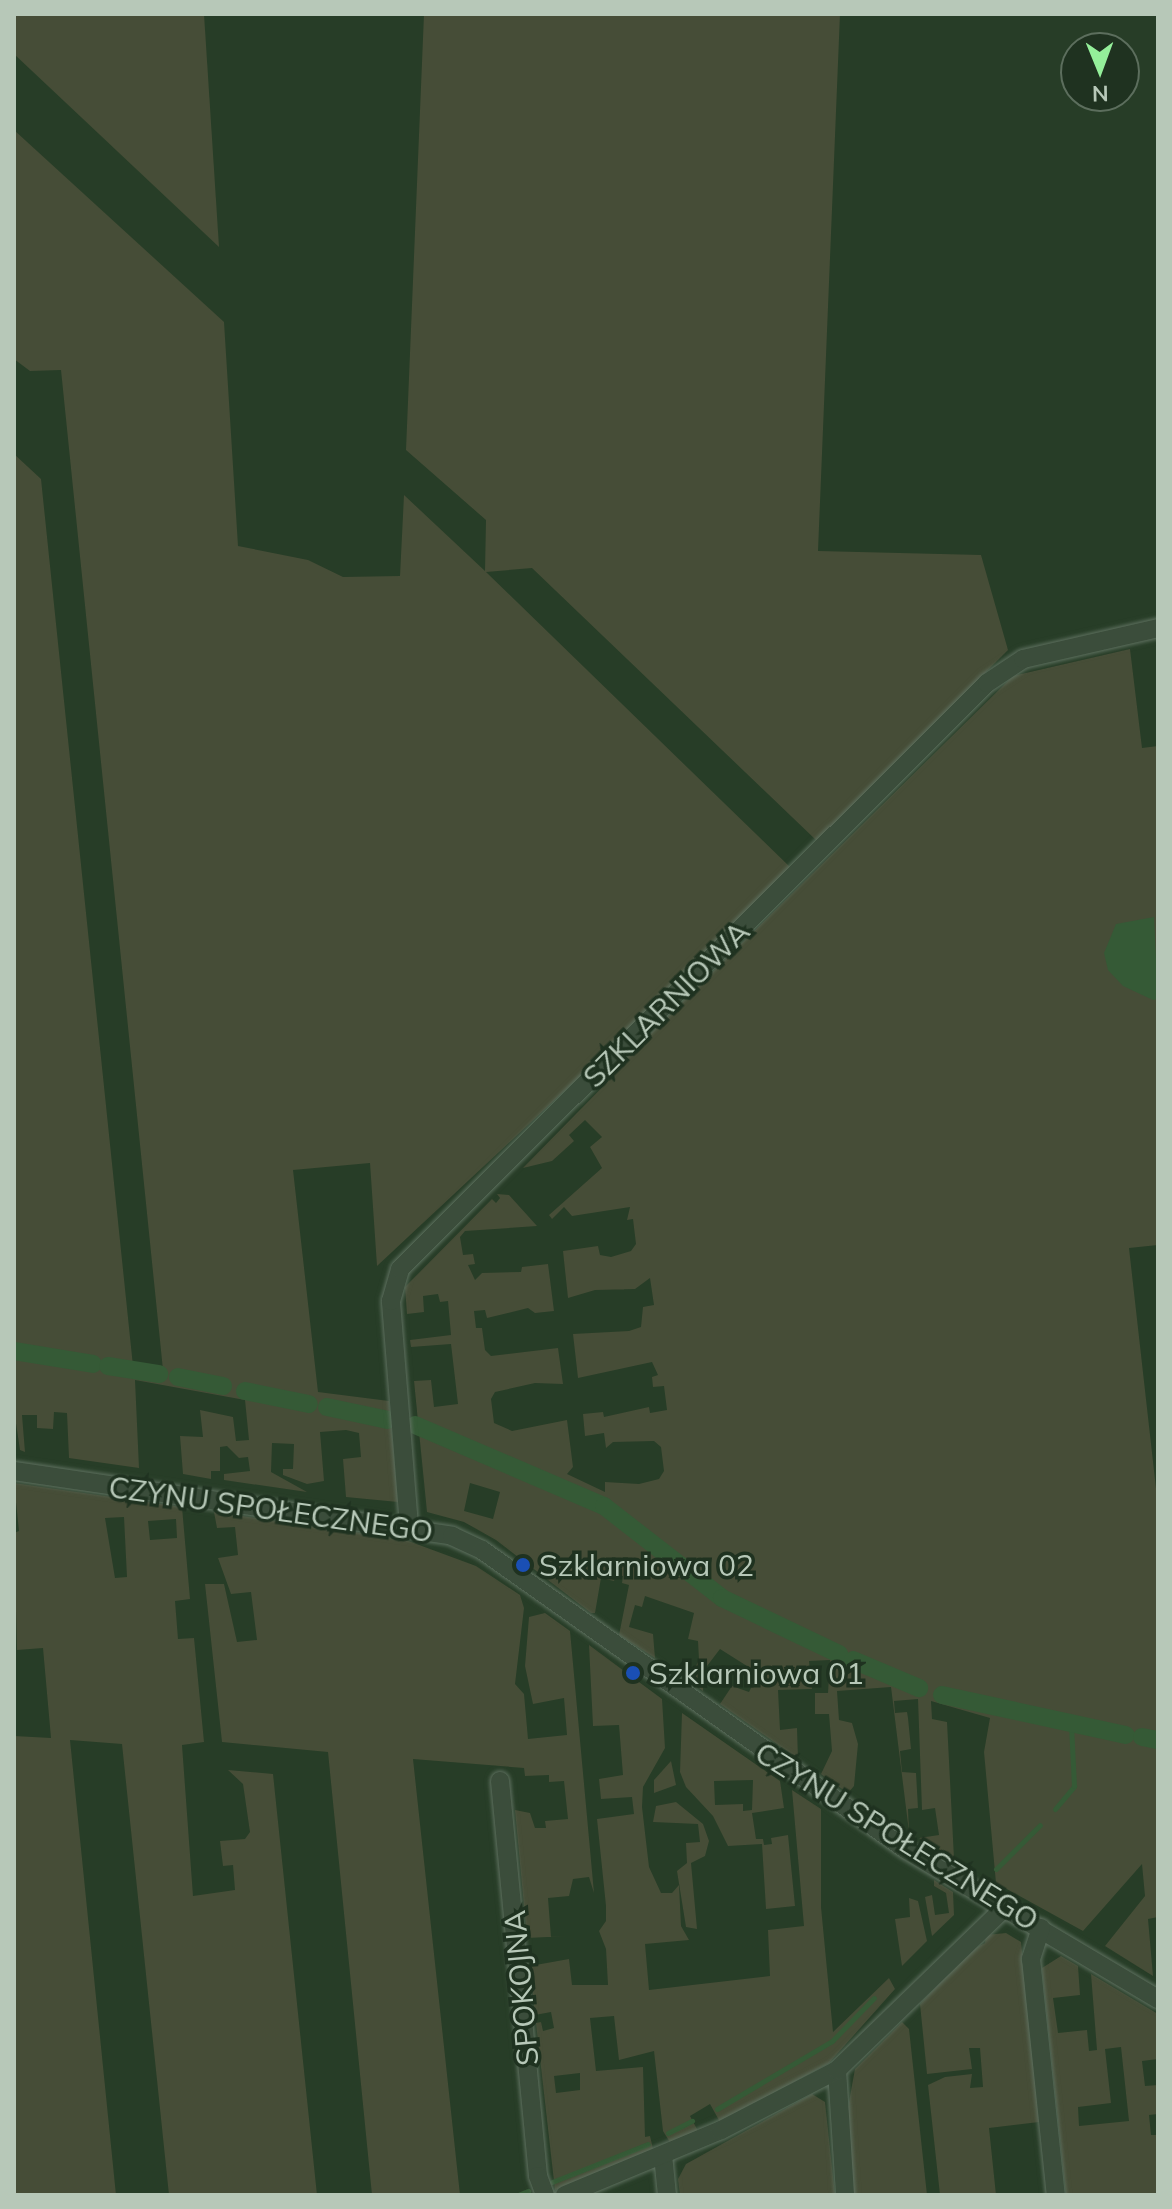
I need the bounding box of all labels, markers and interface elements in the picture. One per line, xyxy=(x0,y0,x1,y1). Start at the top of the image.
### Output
north arrow xyxy=(1060,32,1140,112)
text: N xyxy=(1092,80,1109,108)
street label: SZKLARNIOWA xyxy=(575,913,757,1095)
street label: CZYNU SPOŁECZNEGO xyxy=(106,1468,436,1550)
place label: Szklarniowa 02 xyxy=(539,1547,754,1583)
marker: Szklarniowa 02 xyxy=(514,1556,532,1574)
place label: Szklarniowa 01 xyxy=(649,1655,864,1691)
marker: Szklarniowa 01 xyxy=(624,1664,642,1682)
street label: CZYNU SPOŁECZNEGO xyxy=(749,1734,1045,1938)
street label: SPOKOJNA xyxy=(496,1909,546,2067)

